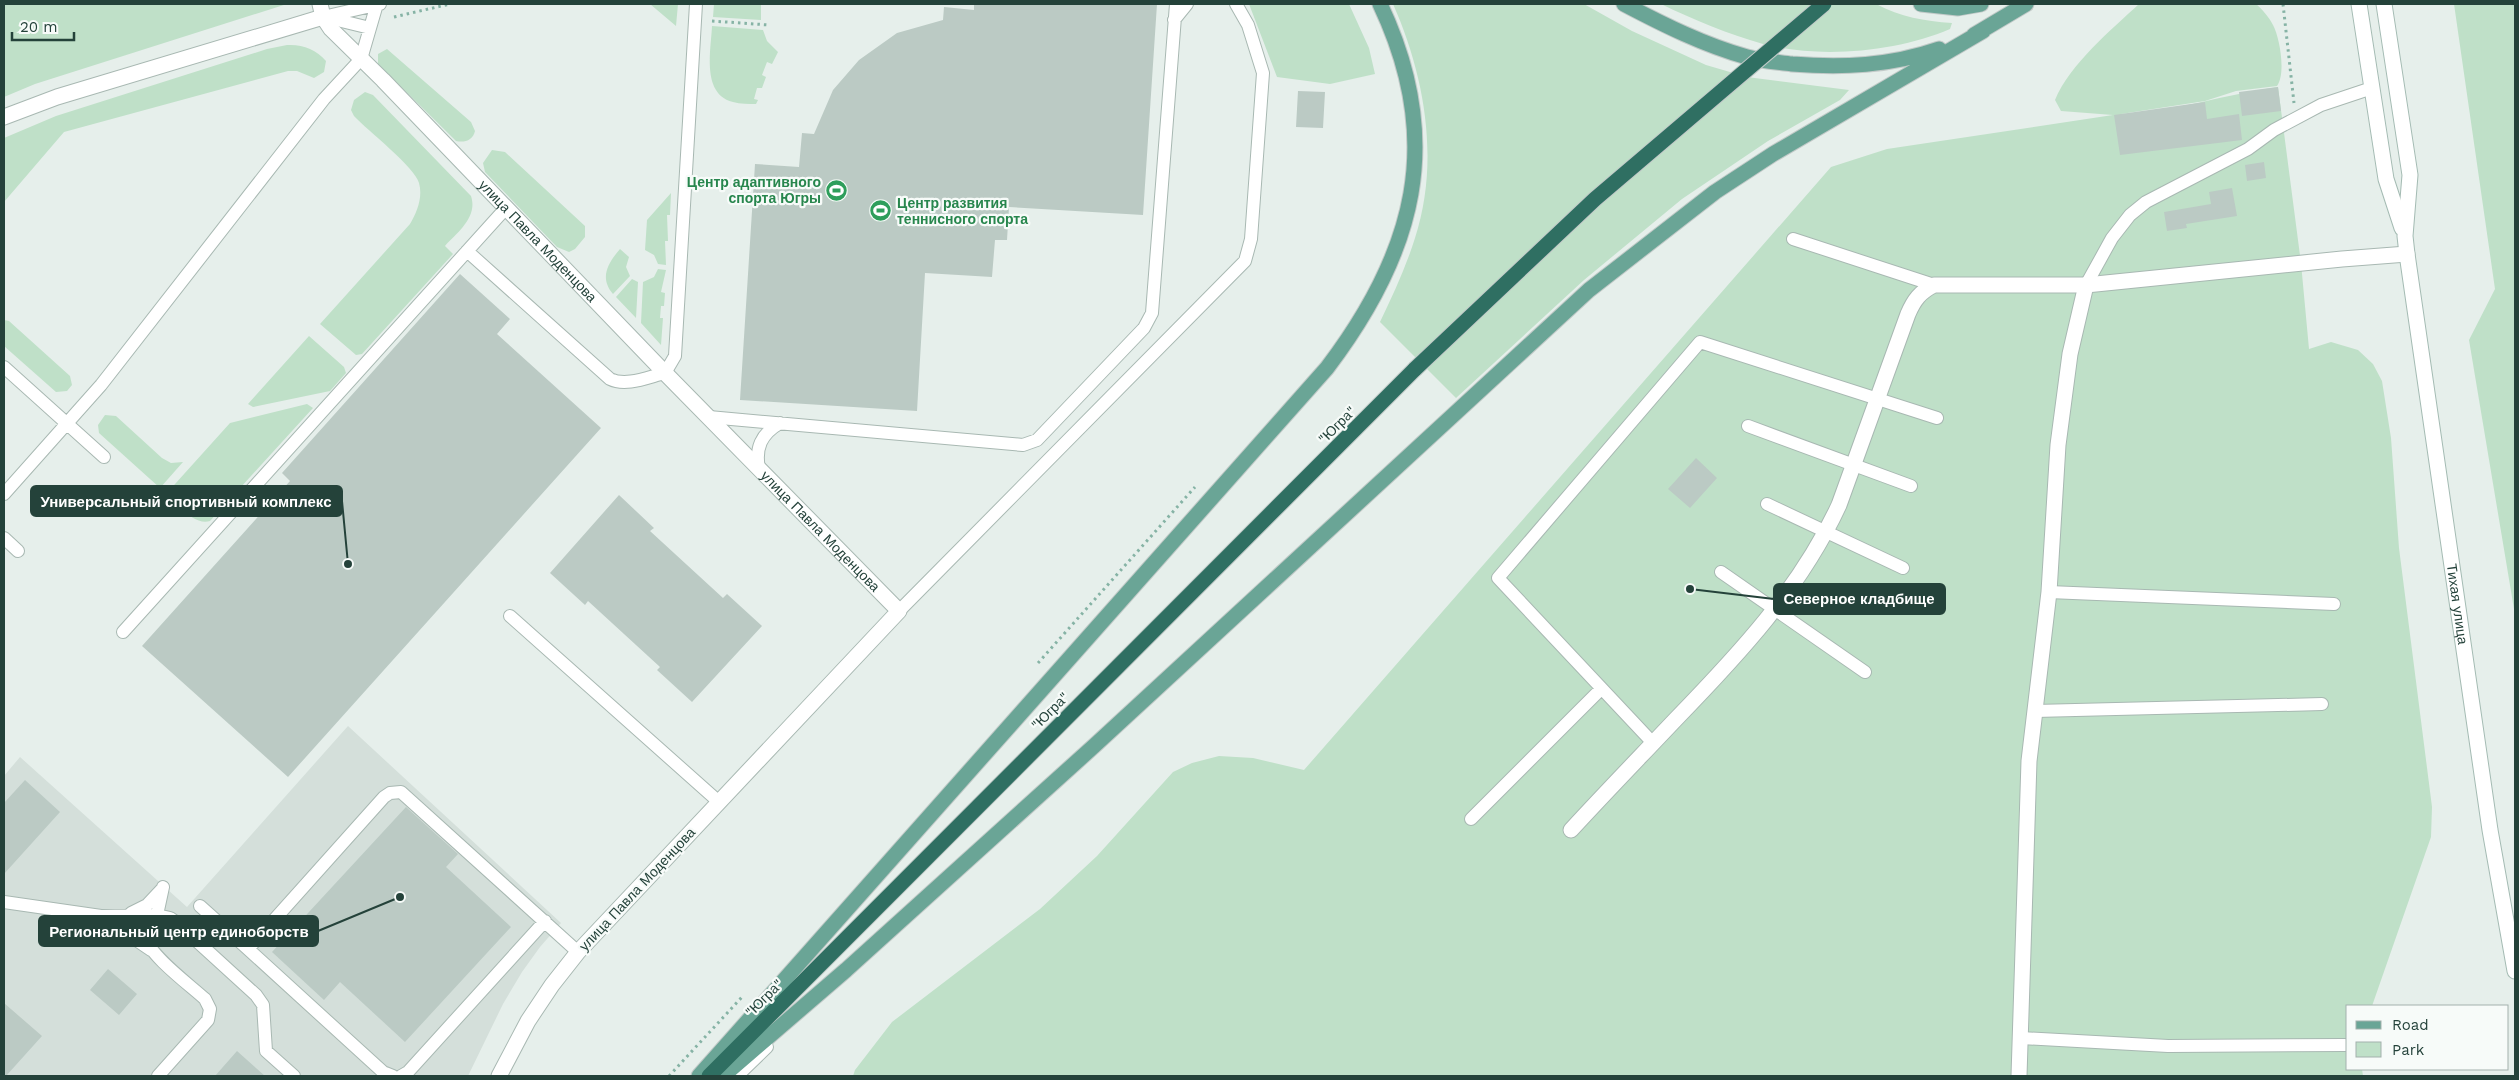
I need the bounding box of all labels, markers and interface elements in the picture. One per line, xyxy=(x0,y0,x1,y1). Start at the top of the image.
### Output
scale bar xyxy=(12,10,75,42)
text: 20 m xyxy=(20,18,58,36)
place label: Центр адаптивного спорта Югры xyxy=(687,174,821,206)
street label: улица Павла Моденцова xyxy=(476,177,600,305)
sports icon: Центр адаптивного спорта Югры xyxy=(825,178,849,202)
place label: Центр развития теннисного спорта xyxy=(897,195,1028,227)
sports icon: Центр развития теннисного спорта xyxy=(869,199,893,223)
street label: "Югра" xyxy=(1315,403,1359,447)
street label: улица Павла Моденцова xyxy=(758,467,883,595)
callout: Универсальный спортивный комплекс xyxy=(31,486,342,516)
text: Универсальный спортивный комплекс xyxy=(40,493,332,511)
street label: Тихая улица xyxy=(2444,563,2471,646)
callout: Северное кладбище xyxy=(1774,584,1945,614)
text: Северное кладбище xyxy=(1783,590,1935,608)
street label: "Югра" xyxy=(1028,689,1072,733)
street label: улица Павла Моденцова xyxy=(576,824,698,954)
callout: Региональный центр единоборств xyxy=(39,916,318,946)
text: Региональный центр единоборств xyxy=(49,923,309,941)
street label: "Югра" xyxy=(742,976,786,1020)
legend xyxy=(2346,1005,2509,1070)
text: Road xyxy=(2392,1016,2429,1034)
text: Park xyxy=(2392,1041,2425,1059)

